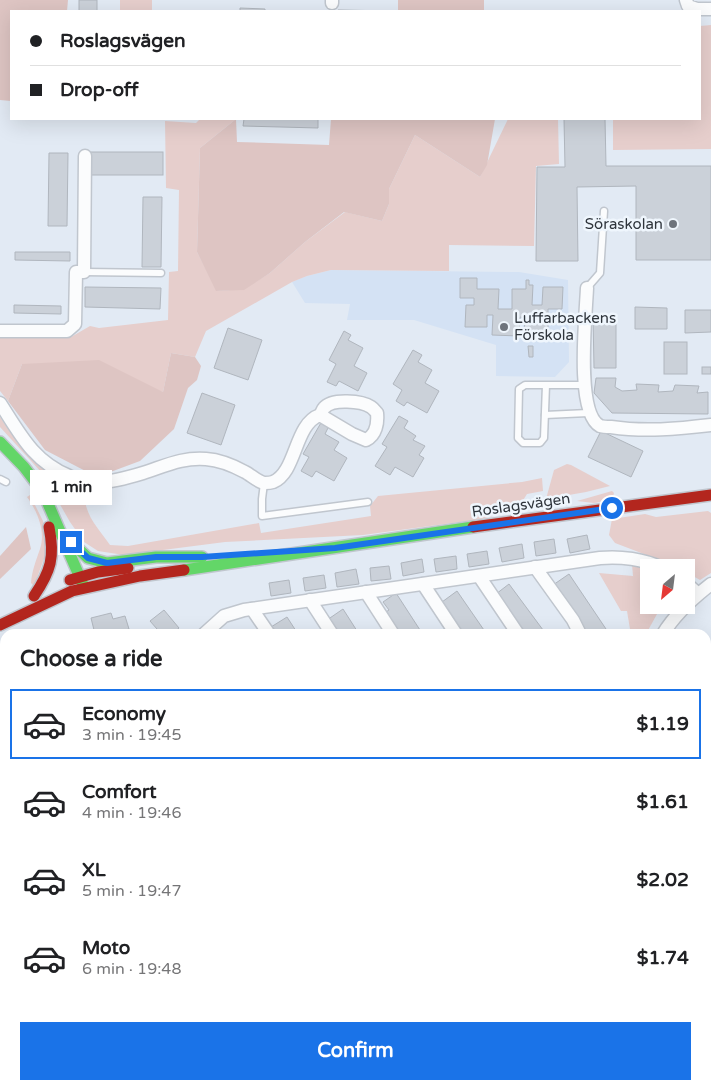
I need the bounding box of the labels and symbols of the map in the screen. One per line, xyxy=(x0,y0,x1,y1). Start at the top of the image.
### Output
place label: Söraskolan xyxy=(585,215,663,233)
marker: Söraskolan xyxy=(667,218,679,230)
place label: Luffarbackens Förskola xyxy=(514,309,616,344)
marker: Luffarbackens Förskola xyxy=(498,321,510,333)
callout: 1 min xyxy=(30,470,112,504)
street label: Roslagsvägen xyxy=(471,489,571,521)
route start xyxy=(601,497,623,519)
route end xyxy=(60,531,82,553)
north arrow xyxy=(640,559,695,614)

